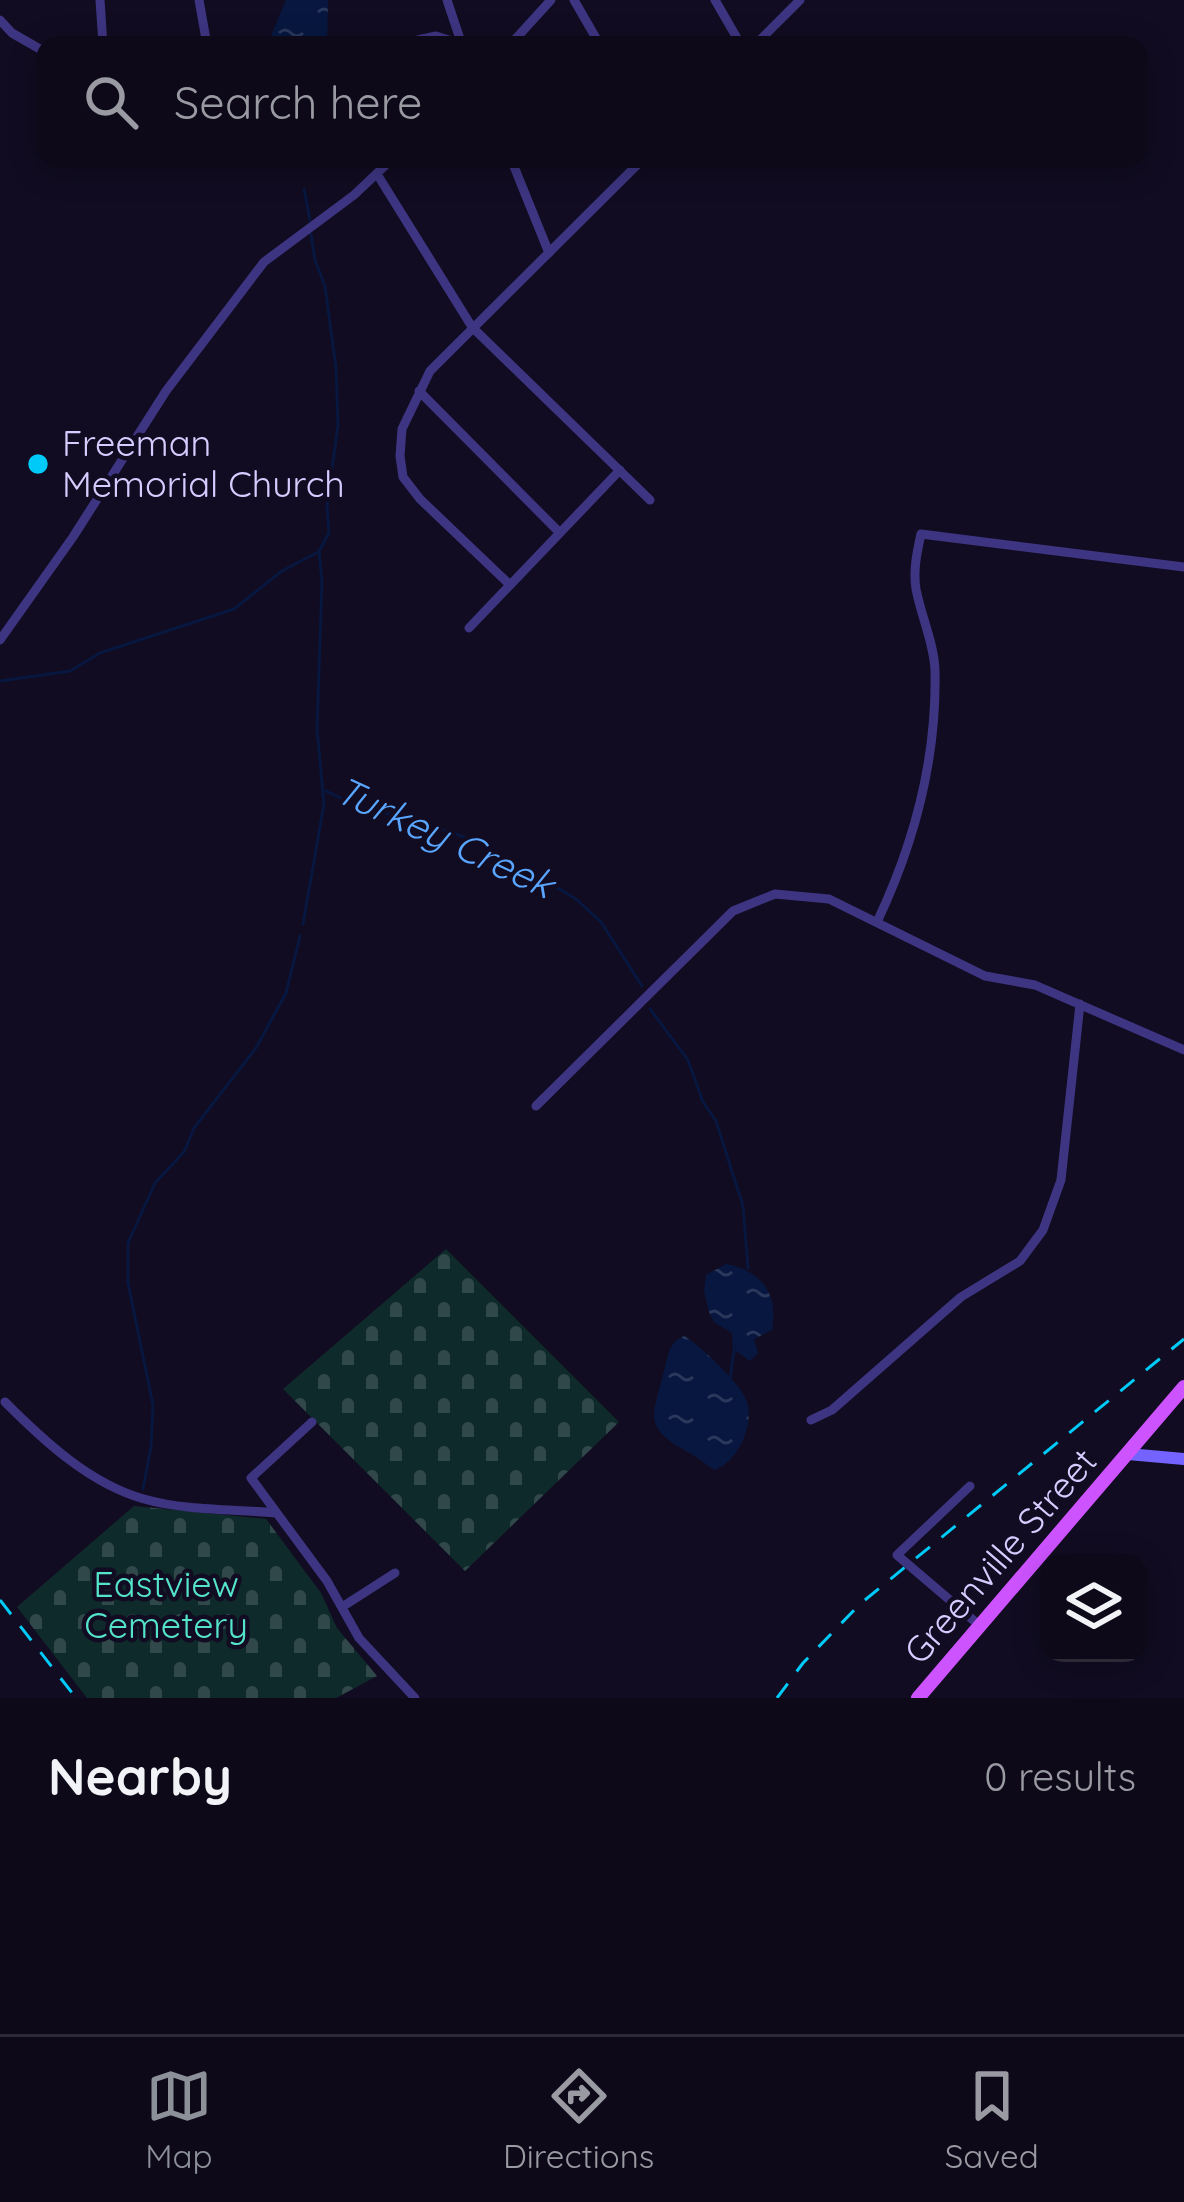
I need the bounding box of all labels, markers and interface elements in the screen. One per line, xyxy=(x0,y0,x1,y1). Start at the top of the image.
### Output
search box xyxy=(36,36,1148,168)
icon: search xyxy=(78,69,144,135)
text: Search here xyxy=(174,74,422,130)
place label: Freeman Memorial Church xyxy=(62,420,345,506)
marker: Freeman Memorial Church xyxy=(25,451,51,477)
water label: Turkey Creek xyxy=(328,765,565,910)
street label: Greenville Street xyxy=(894,1439,1105,1673)
map controls xyxy=(1040,1554,1148,1662)
button: layers xyxy=(1040,1554,1148,1662)
park label: Eastview Cemetery xyxy=(84,1561,248,1647)
text: Nearby xyxy=(48,1744,232,1808)
text: 0 results xyxy=(984,1752,1136,1801)
tab: Map xyxy=(145,2063,213,2176)
tab: Directions xyxy=(503,2063,654,2176)
tab: Saved xyxy=(945,2063,1039,2176)

